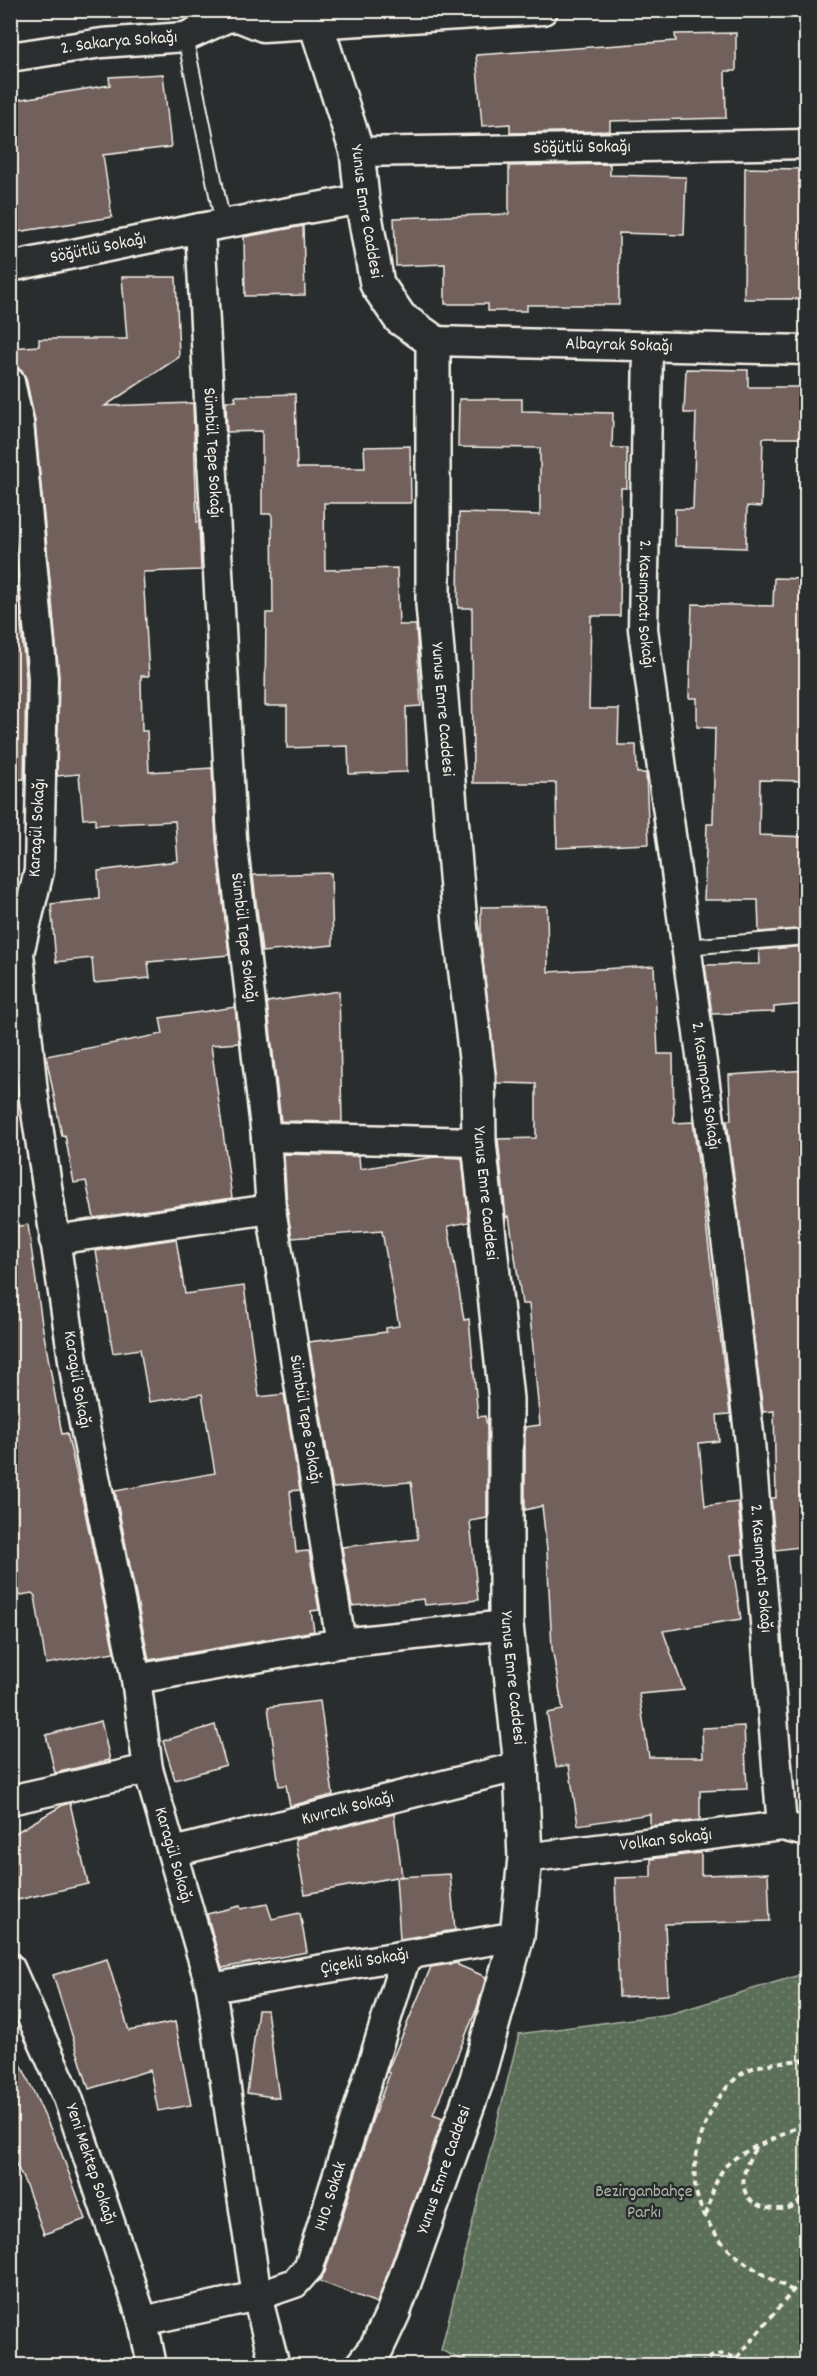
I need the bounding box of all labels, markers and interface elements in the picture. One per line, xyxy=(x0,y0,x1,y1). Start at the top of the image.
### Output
street label: 2. Sakarya Sokağı xyxy=(59,25,178,62)
street label: Söğütlü Sokağı xyxy=(533,135,631,161)
street label: Yunus Emre Caddesi xyxy=(343,142,388,281)
street label: Söğütlü Sokağı xyxy=(48,227,148,271)
street label: Albayrak Sokağı xyxy=(565,332,673,359)
street label: Sümbül Tepe Sokağı xyxy=(196,387,228,519)
street label: 2. Kasımpatı Sokağı xyxy=(630,539,661,670)
street label: Yunus Emre Caddesi xyxy=(424,641,460,777)
street label: Karagül Sokağı xyxy=(23,778,53,878)
street label: Sümbül Tepe Sokağı xyxy=(224,871,263,1004)
street label: 2. Kasımpatı Sokağı xyxy=(684,1020,726,1151)
street label: Yunus Emre Caddesi xyxy=(466,1126,504,1261)
street label: Karagül Sokağı xyxy=(56,1329,97,1431)
street label: Sümbül Tepe Sokağı xyxy=(282,1353,328,1486)
street label: 2. Kasımpatı Sokağı xyxy=(743,1503,778,1634)
street label: Yunus Emre Caddesi xyxy=(494,1611,531,1746)
street label: Kıvırcık Sokağı xyxy=(299,1785,396,1832)
street label: Karagül Sokağı xyxy=(147,1804,199,1906)
street label: Volkan Sokağı xyxy=(619,1822,713,1859)
street label: Çiçekli Sokağı xyxy=(319,1942,411,1982)
street label: Yeni Mektep Sokağı xyxy=(58,2100,122,2228)
street label: Yunus Emre Caddesi xyxy=(411,2102,479,2238)
street label: 1410. Sokak xyxy=(308,2159,354,2234)
park label: Bezirganbahçe Parkı xyxy=(595,2180,693,2226)

